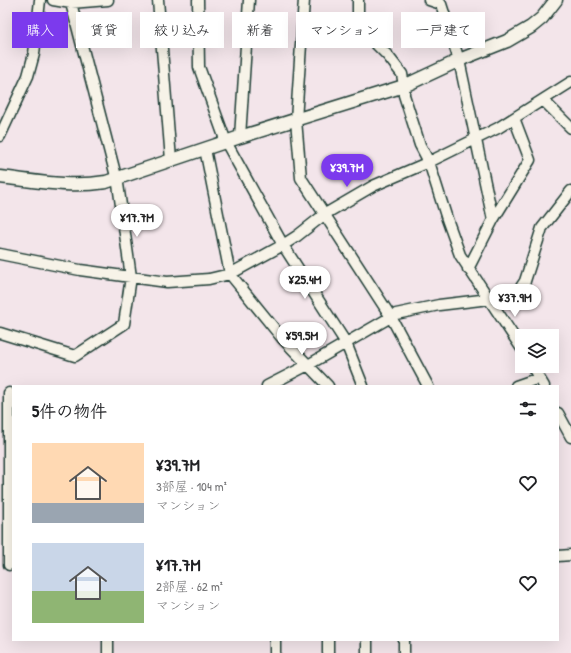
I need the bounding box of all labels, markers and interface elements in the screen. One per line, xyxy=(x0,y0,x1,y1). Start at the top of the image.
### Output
chip: 購入 xyxy=(12,12,68,48)
chip: 賃貸 xyxy=(76,12,132,48)
chip: 絞り込み xyxy=(140,12,224,48)
chip: 新着 xyxy=(232,12,288,48)
chip: マンション xyxy=(296,12,393,48)
chip: 一戸建て xyxy=(401,12,485,48)
pin: ¥39.7M xyxy=(314,154,380,188)
text: ¥39.7M xyxy=(330,158,364,176)
pin: ¥17.7M xyxy=(104,204,170,238)
text: ¥17.7M xyxy=(120,208,154,226)
pin: ¥25.4M xyxy=(272,266,338,300)
text: ¥25.4M xyxy=(288,270,322,288)
pin: ¥37.9M xyxy=(482,284,548,318)
text: ¥37.9M xyxy=(498,288,532,306)
pin: ¥59.5M xyxy=(269,322,335,356)
text: ¥59.5M xyxy=(286,326,318,344)
map controls xyxy=(515,329,559,373)
button: layers xyxy=(515,329,559,373)
icon: filters xyxy=(517,398,539,420)
text: 5件の物件 xyxy=(32,399,107,422)
text: ¥39.7M xyxy=(156,453,200,476)
icon: home xyxy=(64,459,112,507)
icon: heart xyxy=(517,472,539,494)
text: 3部屋 · 104 m² xyxy=(156,477,227,495)
text: マンション xyxy=(156,496,220,514)
text: ¥17.7M xyxy=(156,553,201,576)
icon: home xyxy=(64,559,112,607)
icon: heart xyxy=(517,572,539,594)
text: 2部屋 · 62 m² xyxy=(156,577,223,595)
text: マンション xyxy=(156,596,220,614)

